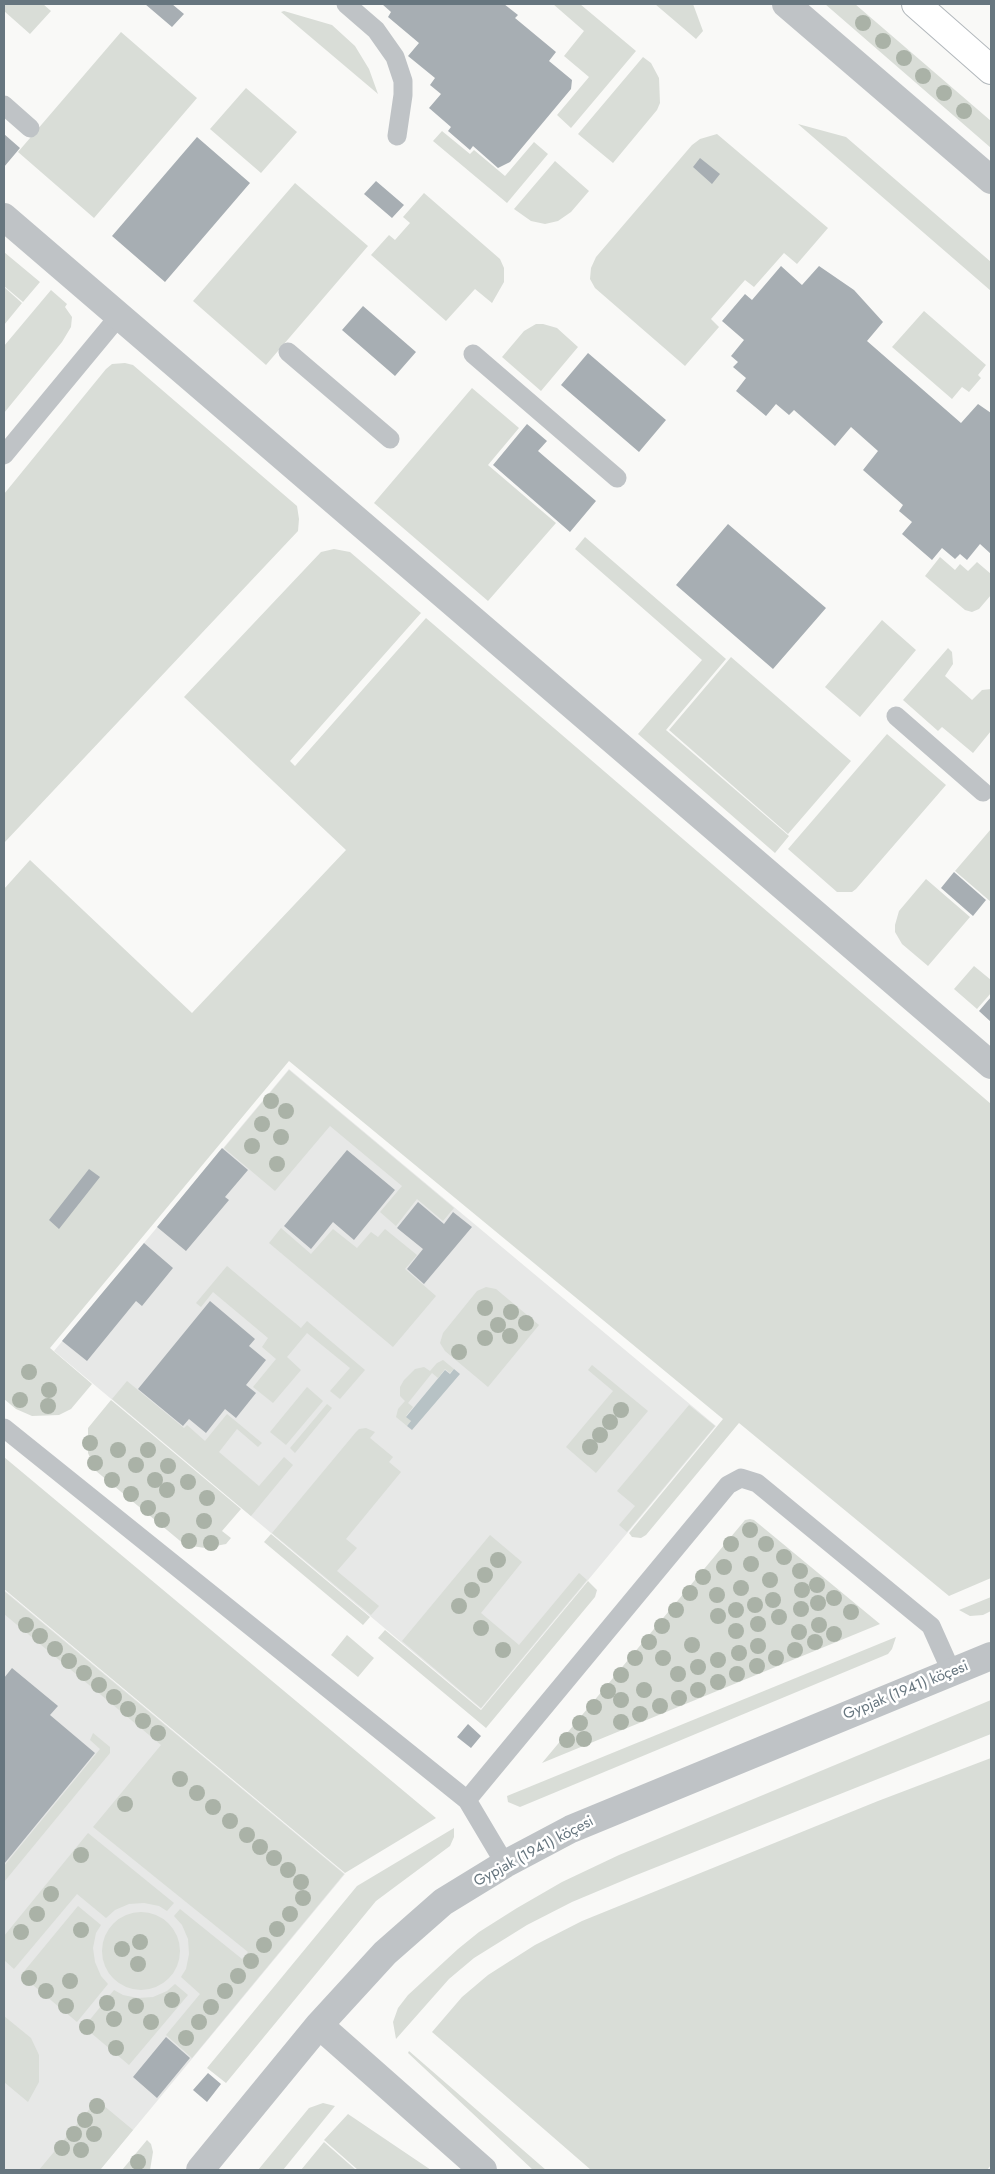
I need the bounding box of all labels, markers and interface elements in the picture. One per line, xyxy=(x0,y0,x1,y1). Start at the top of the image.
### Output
street label: Gypjak (1941) köçesi xyxy=(841,1658,971,1724)
street label: Gypjak (1941) köçesi xyxy=(471,1813,597,1891)

